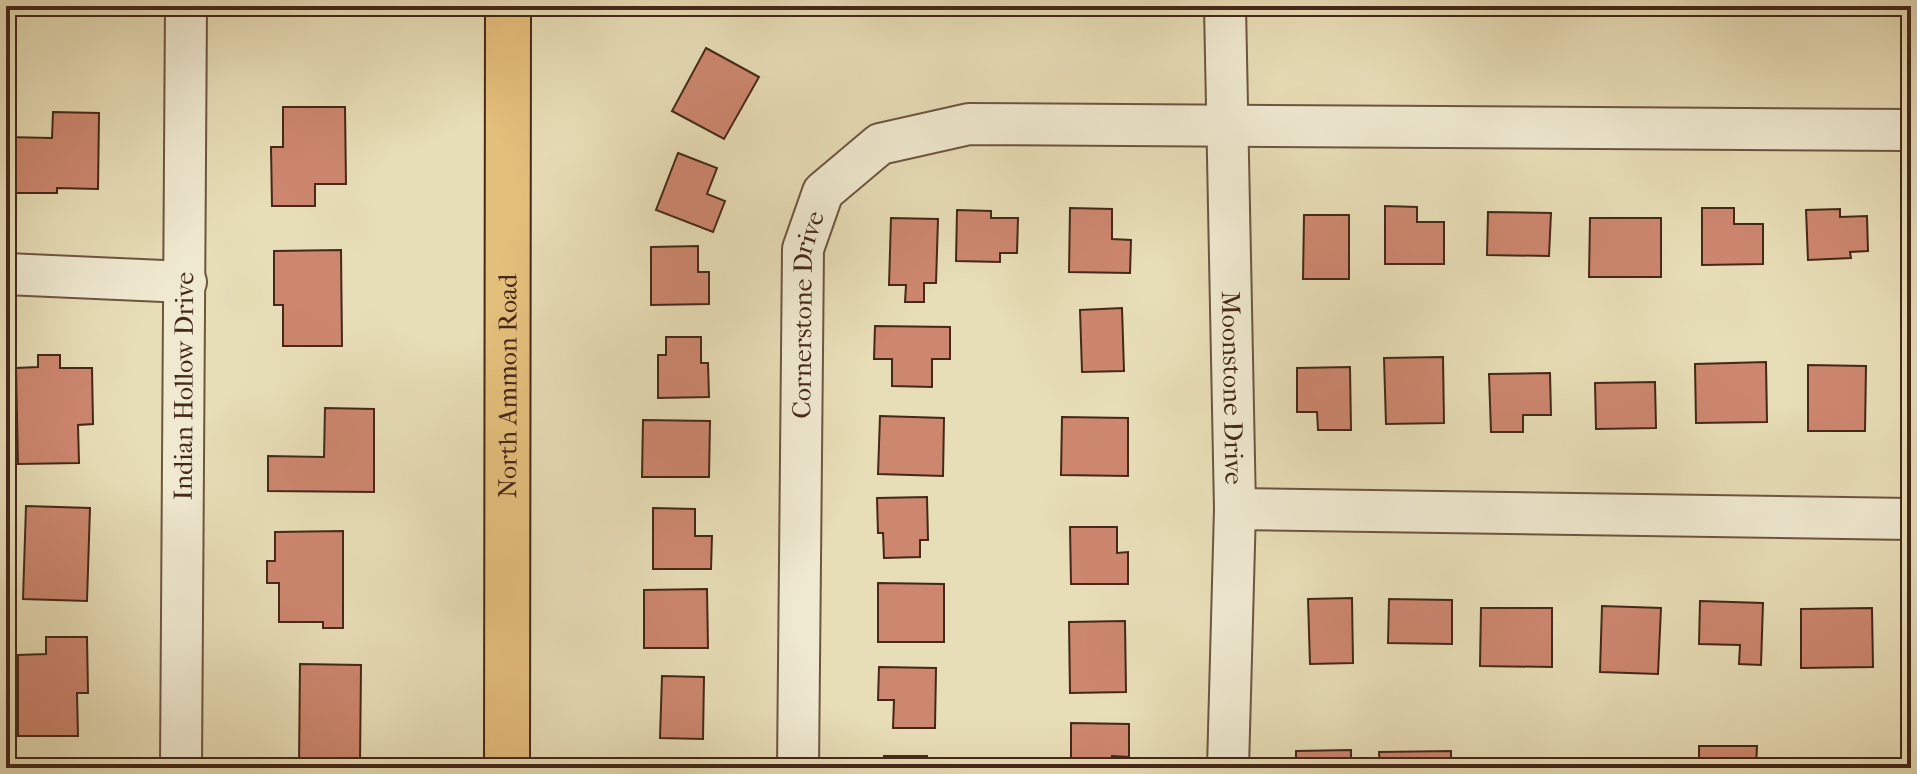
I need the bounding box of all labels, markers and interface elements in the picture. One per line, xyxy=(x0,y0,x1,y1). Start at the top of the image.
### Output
street label: Cornerstone Drive xyxy=(786,206,831,419)
street label: Indian Hollow Drive xyxy=(168,272,200,500)
street label: North Ammon Road xyxy=(492,273,524,498)
street label: Moonstone Drive xyxy=(1215,291,1250,485)

